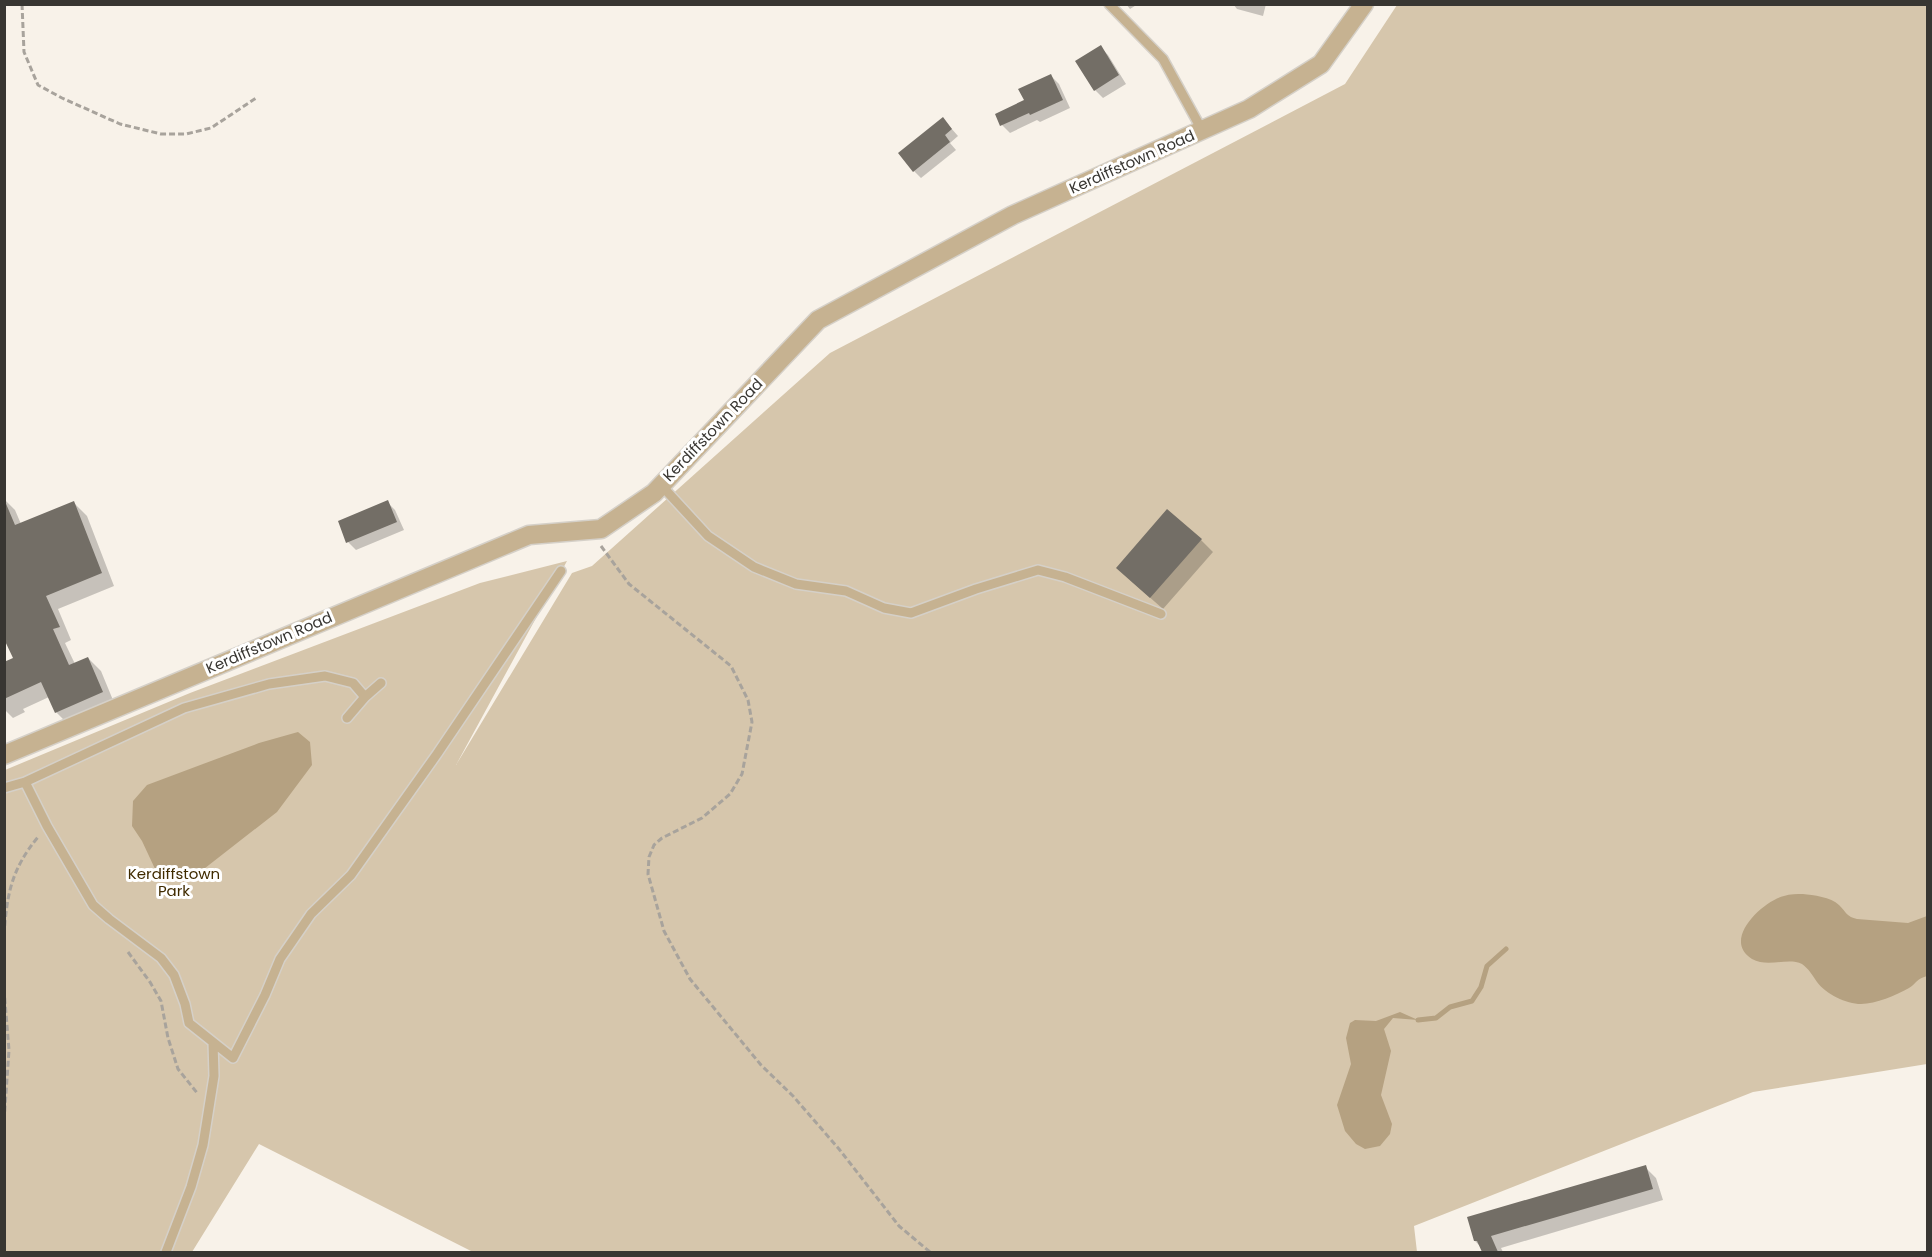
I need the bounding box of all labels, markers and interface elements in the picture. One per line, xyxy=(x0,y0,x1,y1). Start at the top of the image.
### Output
street label: Kerdiffstown Road xyxy=(1066,124,1198,199)
street label: Kerdiffstown Road xyxy=(658,374,767,486)
street label: Kerdiffstown Road xyxy=(202,606,335,679)
park label: Kerdiffstown Park xyxy=(128,863,220,901)

